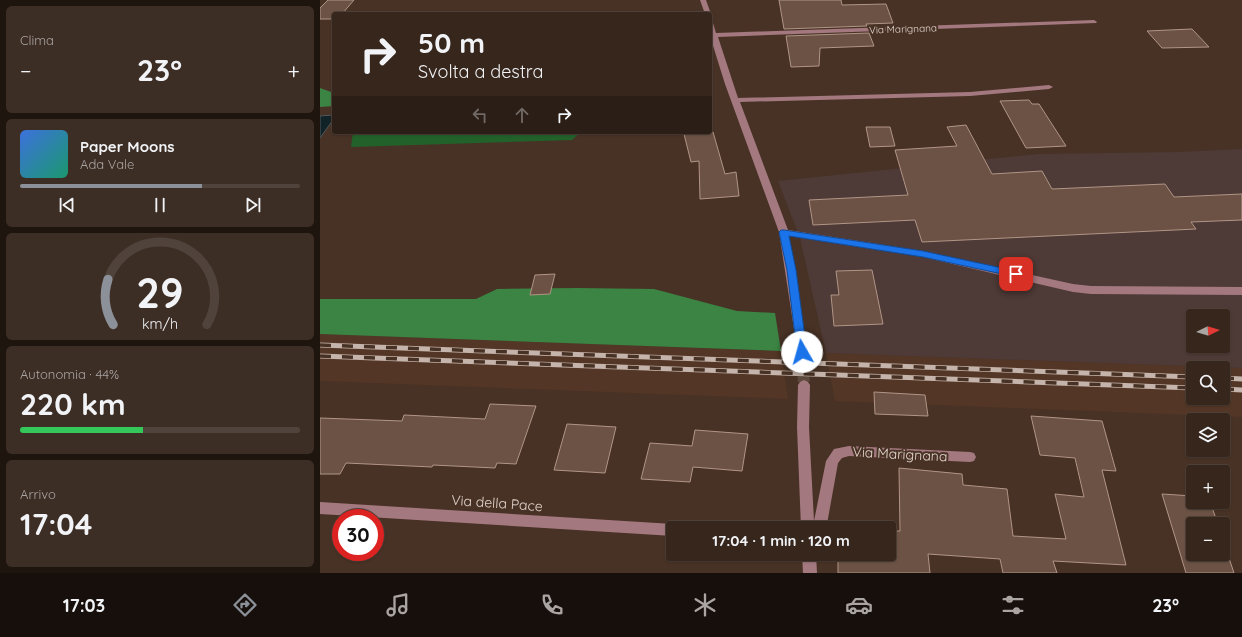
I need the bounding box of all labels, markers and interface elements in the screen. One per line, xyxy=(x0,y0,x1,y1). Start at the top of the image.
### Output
street label: Via Marignana xyxy=(869,21,937,37)
text: 50 m xyxy=(418,25,485,60)
icon: right xyxy=(352,28,404,80)
text: Clima xyxy=(20,32,54,48)
text: 23° xyxy=(137,51,182,89)
text: − xyxy=(20,57,31,85)
text: + xyxy=(288,57,300,85)
text: Svolta a destra xyxy=(418,60,544,83)
icon: left xyxy=(469,104,491,126)
icon: ahead xyxy=(511,104,533,126)
icon: right xyxy=(553,104,575,126)
text: Paper Moons xyxy=(80,137,175,156)
text: Ada Vale xyxy=(80,156,134,172)
icon: previous xyxy=(56,194,78,216)
icon: pause xyxy=(149,194,171,216)
icon: next xyxy=(242,194,264,216)
pin xyxy=(999,257,1033,291)
icon: arrive xyxy=(1005,263,1027,285)
text: 29 xyxy=(136,265,184,317)
north arrow xyxy=(1186,309,1230,353)
map controls xyxy=(1186,309,1230,561)
text: km/h xyxy=(142,314,178,332)
position arrow xyxy=(781,331,823,373)
button: search xyxy=(1186,361,1230,405)
text: Autonomia · 44% xyxy=(20,366,119,382)
text: 220 km xyxy=(20,385,126,423)
button: layers xyxy=(1186,413,1230,457)
street label: Via Marignana xyxy=(852,443,948,465)
button: + xyxy=(1186,465,1230,509)
text: Arrivo xyxy=(20,486,56,502)
street label: Via della Pace xyxy=(451,491,543,515)
text: 17:04 xyxy=(20,505,92,543)
speed limit sign: 30 xyxy=(332,509,384,561)
button: − xyxy=(1186,517,1230,561)
text: 17:04 · 1 min · 120 m xyxy=(712,531,850,550)
icon: directions xyxy=(231,591,259,619)
icon: music xyxy=(384,591,412,619)
icon: phone xyxy=(538,591,566,619)
icon: climate xyxy=(691,591,719,619)
icon: car xyxy=(845,591,873,619)
icon: filters xyxy=(999,591,1027,619)
text: 17:03 xyxy=(63,594,105,617)
text: 23° xyxy=(1152,594,1179,617)

